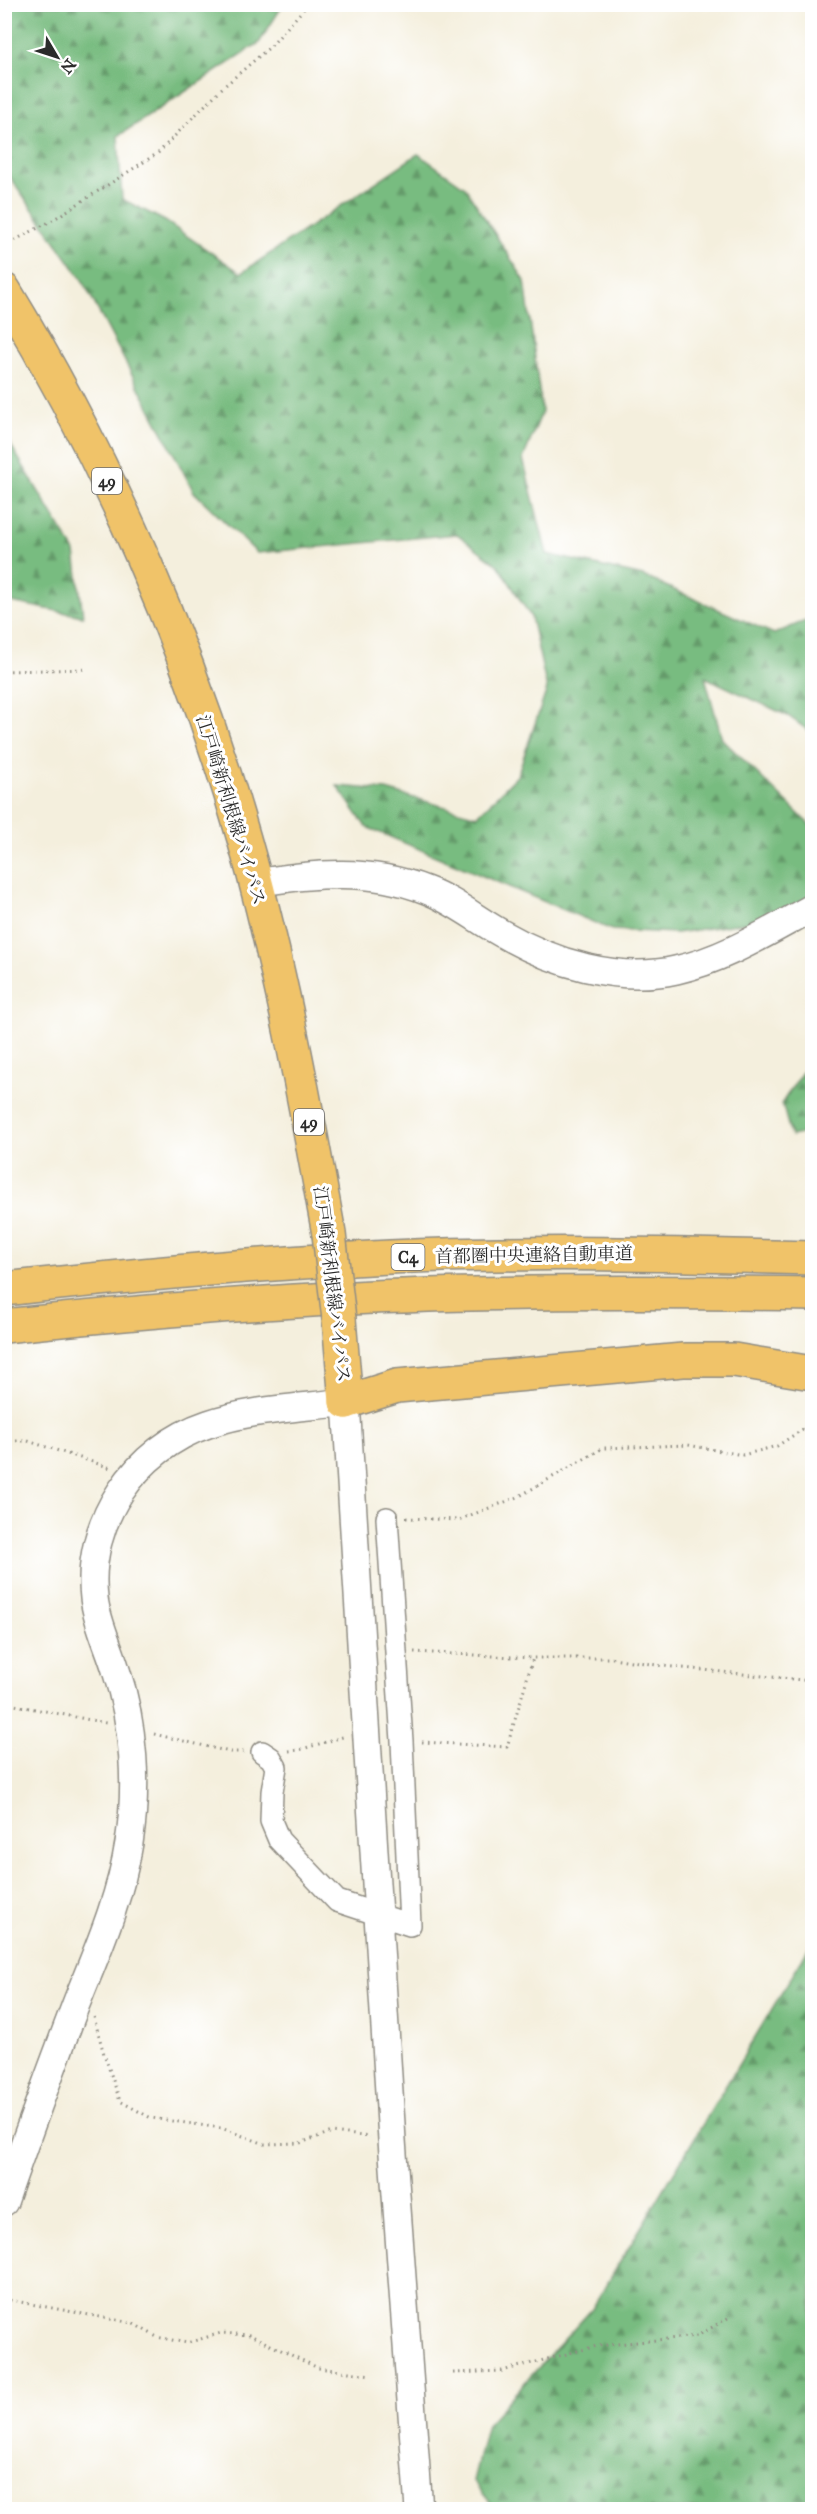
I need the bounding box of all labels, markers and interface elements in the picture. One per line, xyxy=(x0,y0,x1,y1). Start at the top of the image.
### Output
north arrow xyxy=(27,27,87,87)
text: N xyxy=(56,55,80,78)
road number: 49 xyxy=(92,468,122,494)
street label: 江戸崎新利根線バイパス xyxy=(192,712,270,908)
road number: 49 xyxy=(294,1109,324,1135)
street label: 江戸崎新利根線バイパス xyxy=(309,1185,355,1383)
street label: 首都圏中央連絡自動車道 xyxy=(435,1242,633,1268)
road number: C4 xyxy=(392,1244,424,1270)

